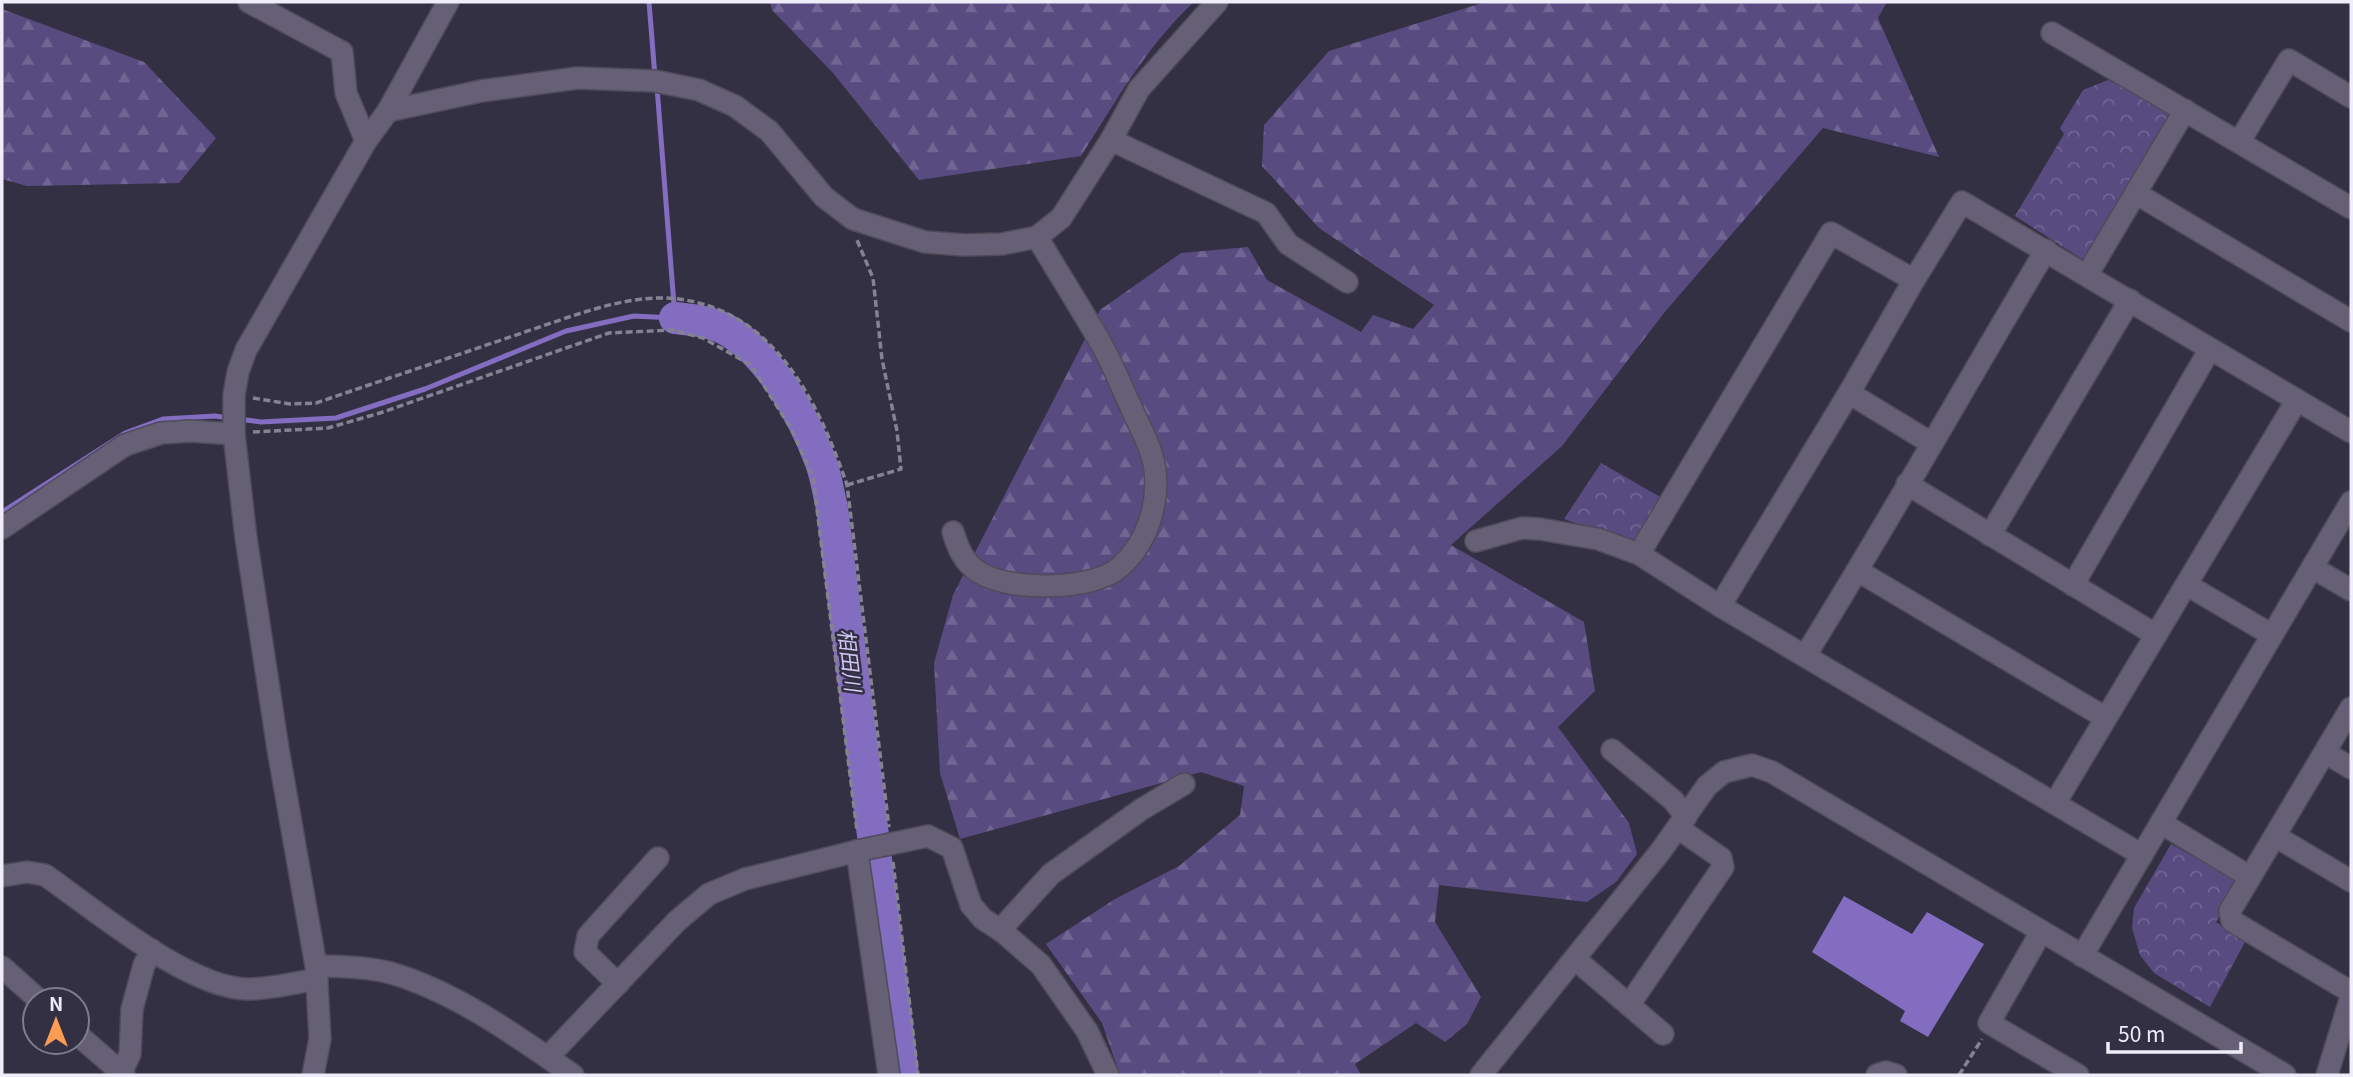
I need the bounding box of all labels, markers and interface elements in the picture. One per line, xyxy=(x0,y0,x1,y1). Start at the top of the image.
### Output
water label: 相田川 xyxy=(832,627,870,695)
north arrow xyxy=(21,986,91,1056)
text: N xyxy=(49,989,63,1016)
scale bar xyxy=(2108,1010,2241,1054)
text: 50 m xyxy=(2118,1018,2165,1048)

